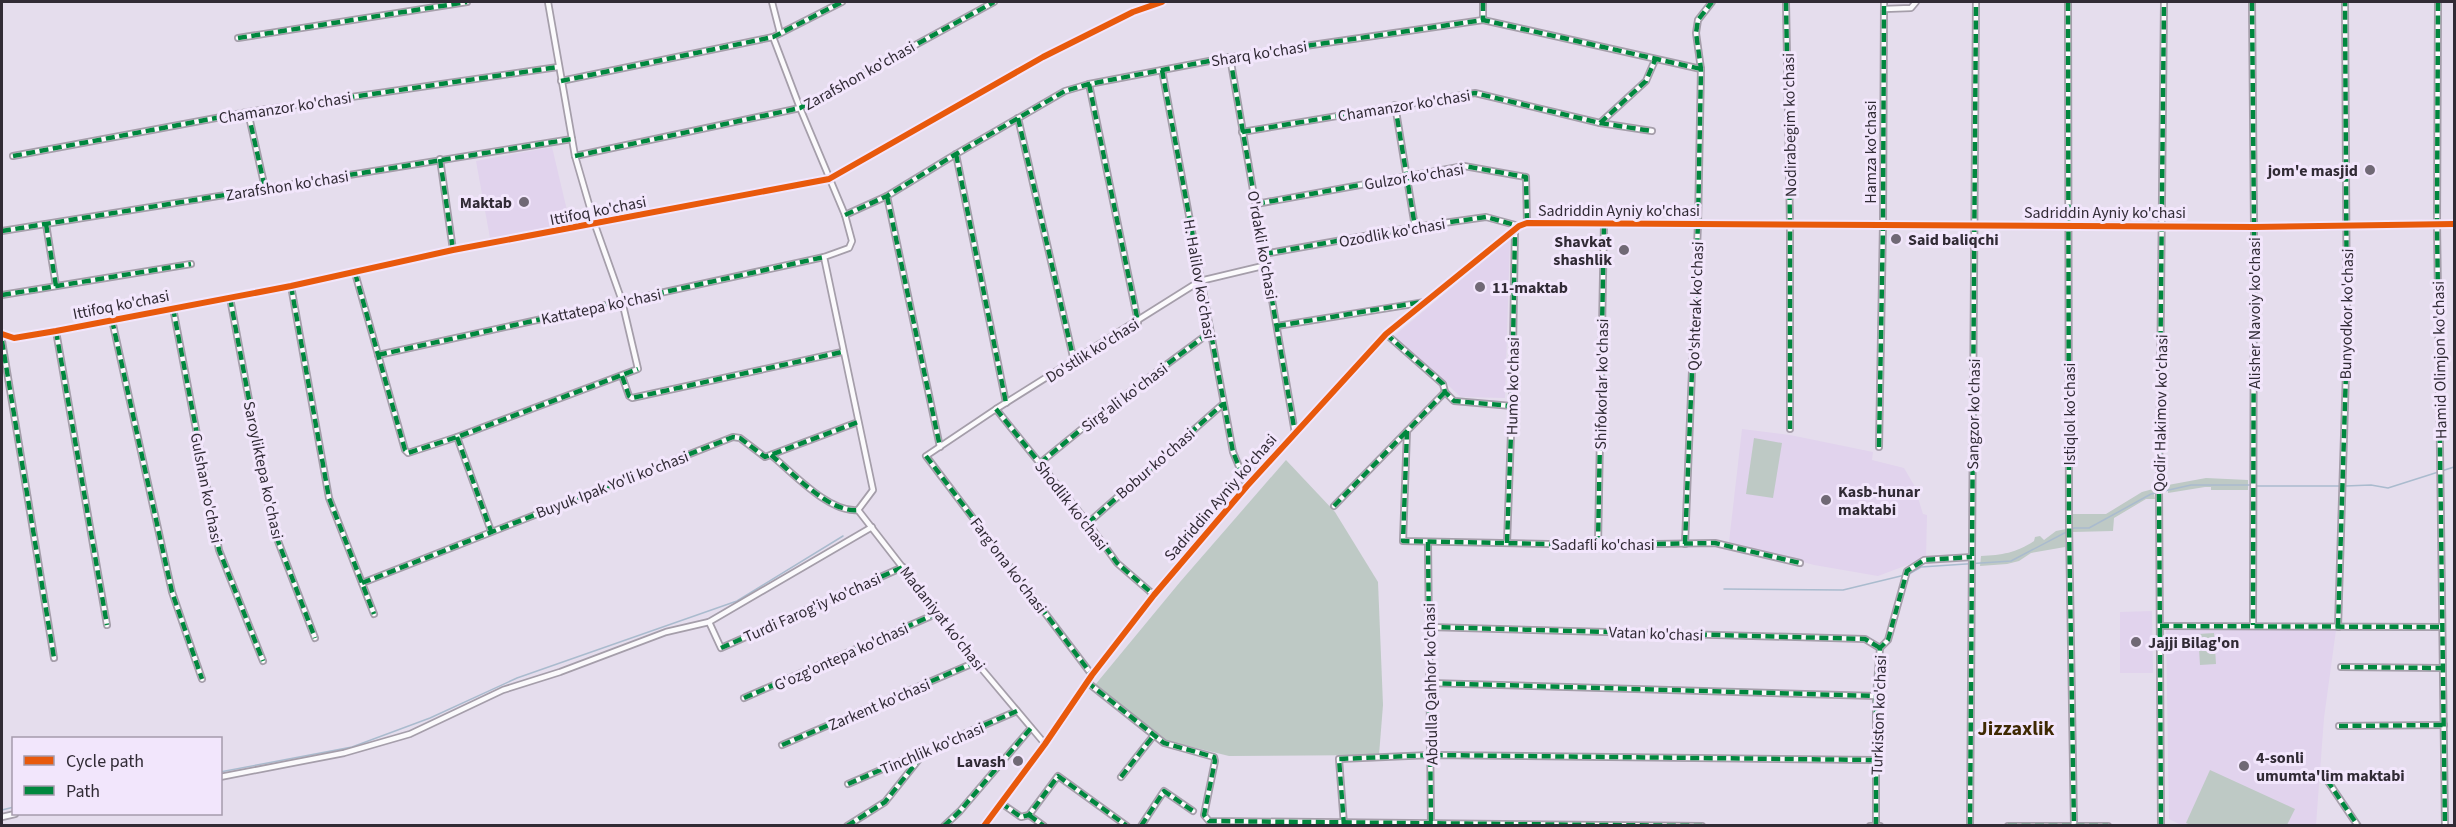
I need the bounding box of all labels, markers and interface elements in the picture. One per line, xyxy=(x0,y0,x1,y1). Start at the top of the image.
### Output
street label: Zarafshon ko'chasi xyxy=(800,36,919,116)
street label: Sharq ko'chasi xyxy=(1210,36,1309,72)
street label: Nodirabegim ko'chasi xyxy=(1778,53,1802,197)
street label: Chamanzor ko'chasi xyxy=(1336,85,1472,127)
street label: Chamanzor ko'chasi xyxy=(217,87,353,129)
street label: Hamza ko'chasi xyxy=(1860,100,1882,204)
street label: Gulzor ko'chasi xyxy=(1363,158,1466,196)
place label: jom'e masjid xyxy=(2267,160,2358,182)
marker: jom'e masjid xyxy=(2363,163,2377,177)
street label: Zarafshon ko'chasi xyxy=(224,165,350,207)
street label: O'rdakli ko'chasi xyxy=(1242,189,1282,301)
street label: Ittifoq ko'chasi xyxy=(548,191,648,231)
place label: Maktab xyxy=(460,192,512,214)
marker: Maktab xyxy=(517,195,531,209)
street label: Sadriddin Ayniy ko'chasi xyxy=(1538,200,1700,222)
street label: Sadriddin Ayniy ko'chasi xyxy=(2024,202,2186,224)
street label: Ozodlik ko'chasi xyxy=(1337,213,1447,253)
street label: H. Halilov ko'chasi xyxy=(1178,217,1220,341)
place label: Said baliqchi xyxy=(1908,229,1999,251)
place label: Shavkat shashlik xyxy=(1553,231,1612,271)
marker: Said baliqchi xyxy=(1889,232,1903,246)
street label: Alisher Navoiy ko'chasi xyxy=(2244,237,2266,389)
street label: Qo'shterak ko'chasi xyxy=(1683,241,1709,371)
marker: Shavkat shashlik xyxy=(1617,243,1631,257)
street label: Bunyodkor ko'chasi xyxy=(2335,248,2359,380)
place label: 11-maktab xyxy=(1492,277,1568,299)
marker: 11-maktab xyxy=(1473,280,1487,294)
street label: Hamid Olimjon ko'chasi xyxy=(2428,281,2452,439)
street label: Kattatepa ko'chasi xyxy=(539,284,663,330)
street label: Ittifoq ko'chasi xyxy=(71,285,171,325)
street label: Do'stlik ko'chasi xyxy=(1041,313,1144,388)
street label: Shifokorlar ko'chasi xyxy=(1590,318,1614,450)
street label: Qodir Hakimov ko'chasi xyxy=(2149,334,2173,492)
street label: Humo ko'chasi xyxy=(1501,337,1525,435)
street label: Sirg'ali ko'chasi xyxy=(1077,358,1172,438)
street label: Sangzor ko'chasi xyxy=(1962,358,1986,470)
street label: Istiqlol ko'chasi xyxy=(2059,363,2081,465)
street label: Saroyliktepa ko'chasi xyxy=(238,399,288,541)
street label: Bobur ko'chasi xyxy=(1111,423,1200,504)
street label: Sadriddin Ayniy ko'chasi xyxy=(1159,429,1282,566)
street label: Gulshan ko'chasi xyxy=(185,431,228,545)
street label: Buyuk Ipak Yo'li ko'chasi xyxy=(533,446,692,524)
street label: Shodlik ko'chasi xyxy=(1029,456,1113,555)
place label: Kasb-hunar maktabi xyxy=(1838,481,1921,521)
marker: Kasb-hunar maktabi xyxy=(1819,493,1833,507)
street label: Farg'ona ko'chasi xyxy=(965,513,1052,618)
street label: Sadafli ko'chasi xyxy=(1551,534,1655,556)
street label: Madaniyat ko'chasi xyxy=(894,562,990,675)
street label: Turdi Farog'iy ko'chasi xyxy=(740,568,885,648)
street label: Abdulla Qahhor ko'chasi xyxy=(1419,603,1443,765)
street label: G'ozg'ontepa ko'chasi xyxy=(771,617,912,696)
street label: Vatan ko'chasi xyxy=(1608,621,1704,647)
place label: Jajji Bilag'on xyxy=(2148,632,2239,654)
marker: Jajji Bilag'on xyxy=(2129,635,2143,649)
street label: Turkiston ko'chasi xyxy=(1866,655,1892,775)
street label: Zarkent ko'chasi xyxy=(825,674,934,736)
district label: Jizzaxlik xyxy=(1978,715,2054,743)
street label: Tinchlik ko'chasi xyxy=(877,717,988,781)
legend xyxy=(12,737,222,815)
place label: 4-sonli umumta'lim maktabi xyxy=(2256,747,2405,787)
text: Cycle path xyxy=(66,749,144,774)
place label: Lavash xyxy=(957,751,1006,773)
marker: Lavash xyxy=(1011,754,1025,768)
marker: 4-sonli umumta'lim maktabi xyxy=(2237,759,2251,773)
text: Path xyxy=(66,779,100,804)

